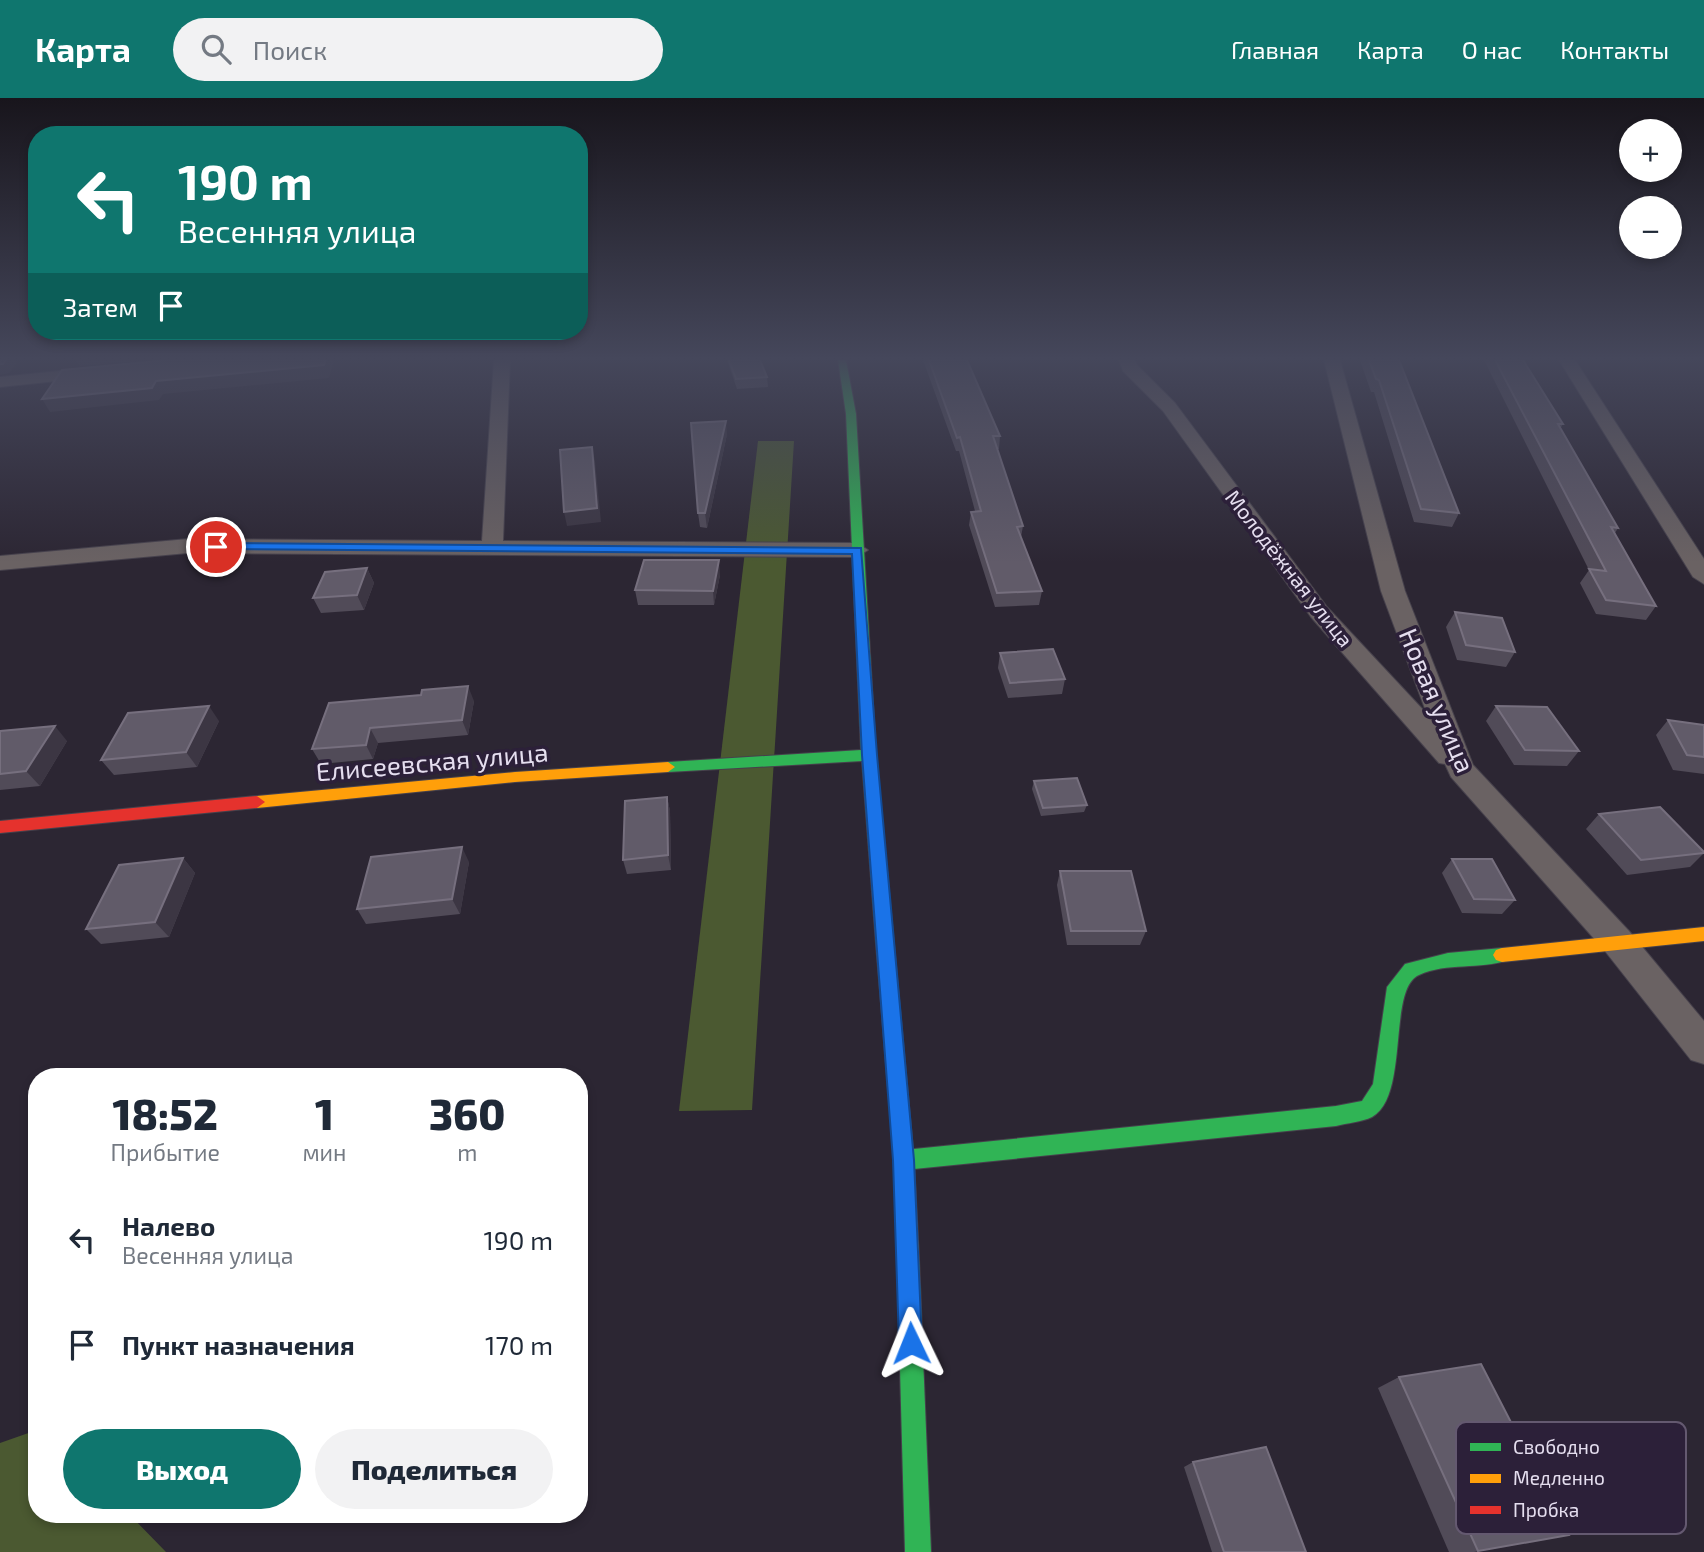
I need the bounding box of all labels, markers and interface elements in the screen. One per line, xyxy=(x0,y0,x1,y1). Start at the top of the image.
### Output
search box xyxy=(173,18,663,81)
text: Карта xyxy=(35,29,131,69)
icon: search xyxy=(197,30,235,68)
text: Поиск xyxy=(253,34,327,65)
text: Главная xyxy=(1231,35,1319,64)
text: Карта xyxy=(1357,35,1424,64)
text: О нас xyxy=(1462,35,1522,64)
text: Контакты xyxy=(1560,35,1669,64)
map controls xyxy=(1619,119,1682,259)
button: + xyxy=(1619,119,1682,182)
text: 190 m xyxy=(178,151,313,210)
icon: left xyxy=(63,154,154,245)
button: − xyxy=(1619,196,1682,259)
text: Весенняя улица xyxy=(178,211,416,249)
icon: arrive xyxy=(152,287,190,325)
text: Затем xyxy=(63,291,138,322)
street label: Молодёжная улица xyxy=(1220,485,1359,652)
pin xyxy=(186,517,246,577)
icon: arrive xyxy=(197,528,235,566)
street label: Новая улица xyxy=(1393,623,1482,777)
street label: Елисеевская улица xyxy=(315,735,550,788)
text: 18:52 xyxy=(113,1088,218,1138)
text: 1 xyxy=(315,1088,334,1138)
text: 360 xyxy=(429,1088,505,1138)
text: Прибытие xyxy=(111,1138,220,1166)
text: мин xyxy=(302,1138,346,1166)
text: m xyxy=(457,1138,477,1166)
text: Налево xyxy=(122,1210,215,1241)
icon: left xyxy=(63,1221,101,1259)
text: 190 m xyxy=(484,1224,553,1255)
text: Весенняя улица xyxy=(122,1241,293,1269)
position arrow xyxy=(874,1306,948,1380)
icon: arrive xyxy=(63,1326,101,1364)
text: Пункт назначения xyxy=(122,1329,355,1360)
text: 170 m xyxy=(485,1329,553,1360)
legend xyxy=(1456,1422,1686,1534)
button: Выход xyxy=(63,1429,301,1509)
button: Поделиться xyxy=(315,1429,553,1509)
text: Свободно xyxy=(1513,1435,1600,1458)
text: Медленно xyxy=(1513,1466,1605,1489)
text: Пробка xyxy=(1513,1498,1579,1521)

